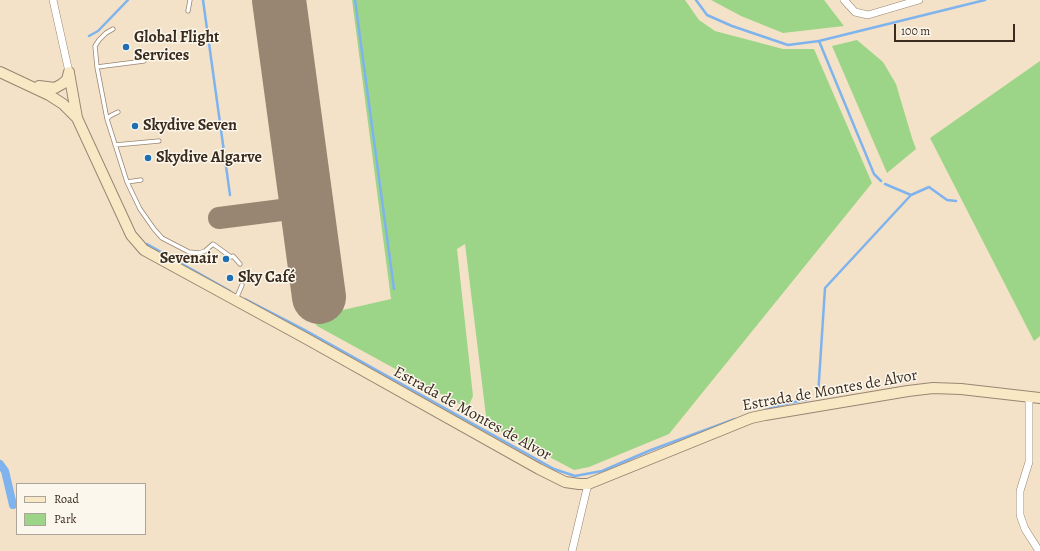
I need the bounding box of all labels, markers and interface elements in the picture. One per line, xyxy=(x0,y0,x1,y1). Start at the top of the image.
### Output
scale bar xyxy=(896,16,1017,42)
text: 100 m xyxy=(901,23,930,39)
place label: Global Flight Services xyxy=(134,28,219,66)
marker: Global Flight Services xyxy=(121,42,131,52)
place label: Skydive Seven xyxy=(143,116,237,136)
marker: Skydive Seven xyxy=(130,121,140,131)
place label: Skydive Algarve xyxy=(156,148,262,168)
marker: Skydive Algarve xyxy=(143,153,153,163)
place label: Sevenair xyxy=(160,249,218,269)
marker: Sevenair xyxy=(221,254,231,264)
place label: Sky Café xyxy=(238,268,295,288)
marker: Sky Café xyxy=(225,273,235,283)
street label: Estrada de Montes de Alvor xyxy=(390,363,554,465)
street label: Estrada de Montes de Alvor xyxy=(741,366,919,416)
legend xyxy=(16,483,146,535)
text: Road xyxy=(54,491,79,507)
text: Park xyxy=(54,511,77,527)

